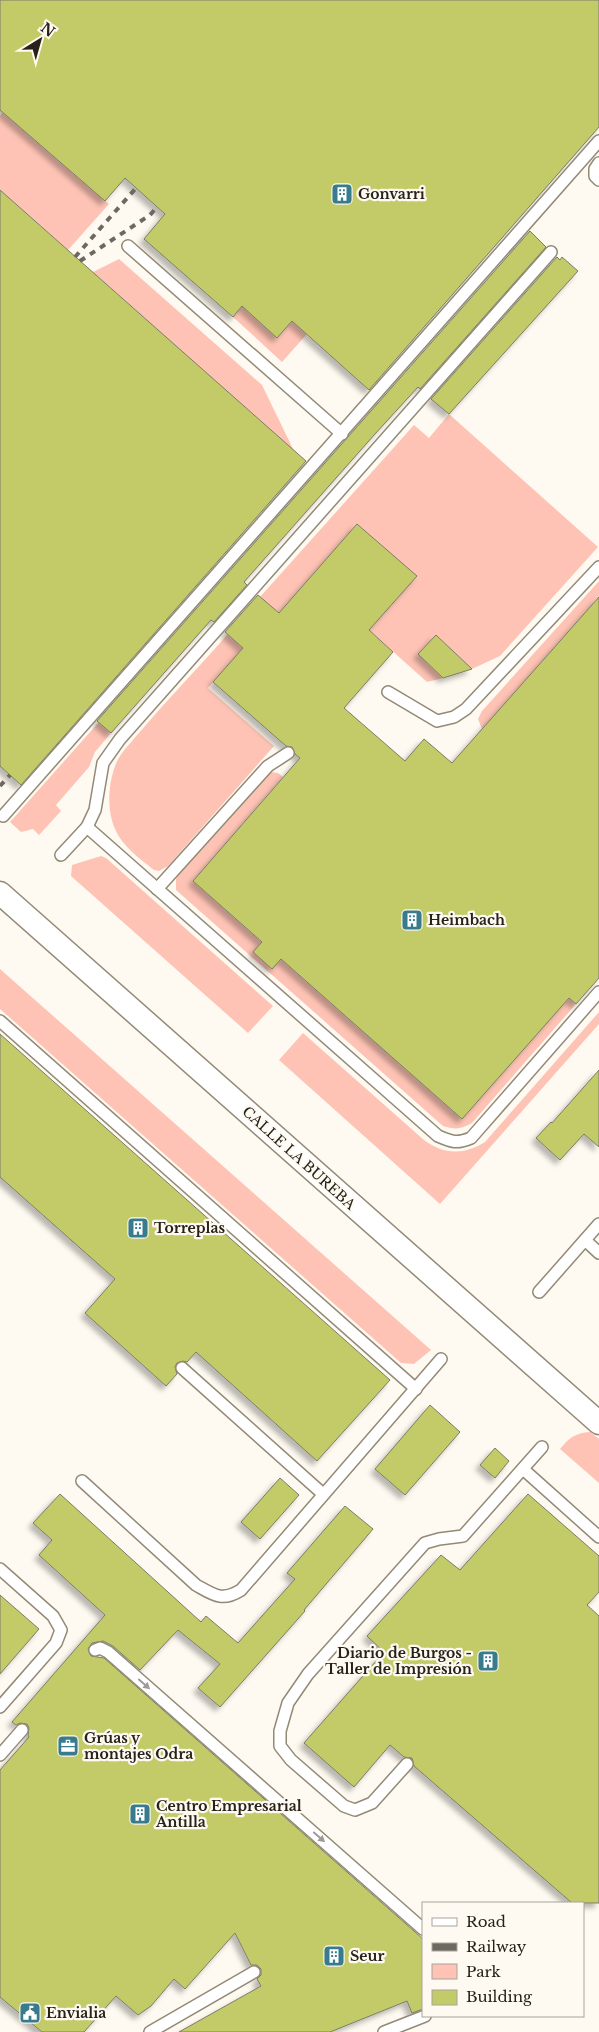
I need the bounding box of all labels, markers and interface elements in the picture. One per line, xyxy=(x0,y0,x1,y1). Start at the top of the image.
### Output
north arrow xyxy=(15,15,65,65)
text: N xyxy=(37,18,58,41)
building icon: Gonvarri xyxy=(330,182,354,206)
place label: Gonvarri xyxy=(358,185,425,203)
building icon: Heimbach xyxy=(400,908,424,932)
place label: Heimbach xyxy=(428,911,505,929)
street label: CALLE LA BUREBA xyxy=(239,1102,359,1214)
building icon: Torreplas xyxy=(126,1216,150,1240)
place label: Torreplas xyxy=(154,1219,226,1237)
place label: Diario de Burgos - Taller de Impresión xyxy=(325,1644,472,1678)
building icon: Diario de Burgos - Taller de Impresión xyxy=(476,1649,500,1673)
one-way arrow xyxy=(138,1678,150,1690)
place label: Grúas y montajes Odra xyxy=(84,1729,193,1763)
office icon: Grúas y montajes Odra xyxy=(56,1734,80,1758)
place label: Centro Empresarial Antilla xyxy=(155,1797,302,1831)
building icon: Centro Empresarial Antilla xyxy=(128,1802,152,1826)
one-way arrow xyxy=(313,1832,326,1843)
legend xyxy=(422,1902,584,2017)
text: Road xyxy=(466,1912,506,1931)
text: Railway xyxy=(466,1937,527,1956)
building icon: Seur xyxy=(322,1944,346,1968)
place label: Seur xyxy=(350,1947,384,1965)
text: Park xyxy=(466,1962,502,1981)
text: Building xyxy=(466,1987,533,2006)
public building icon: Envialia xyxy=(18,2001,42,2025)
place label: Envialia xyxy=(46,2004,106,2022)

